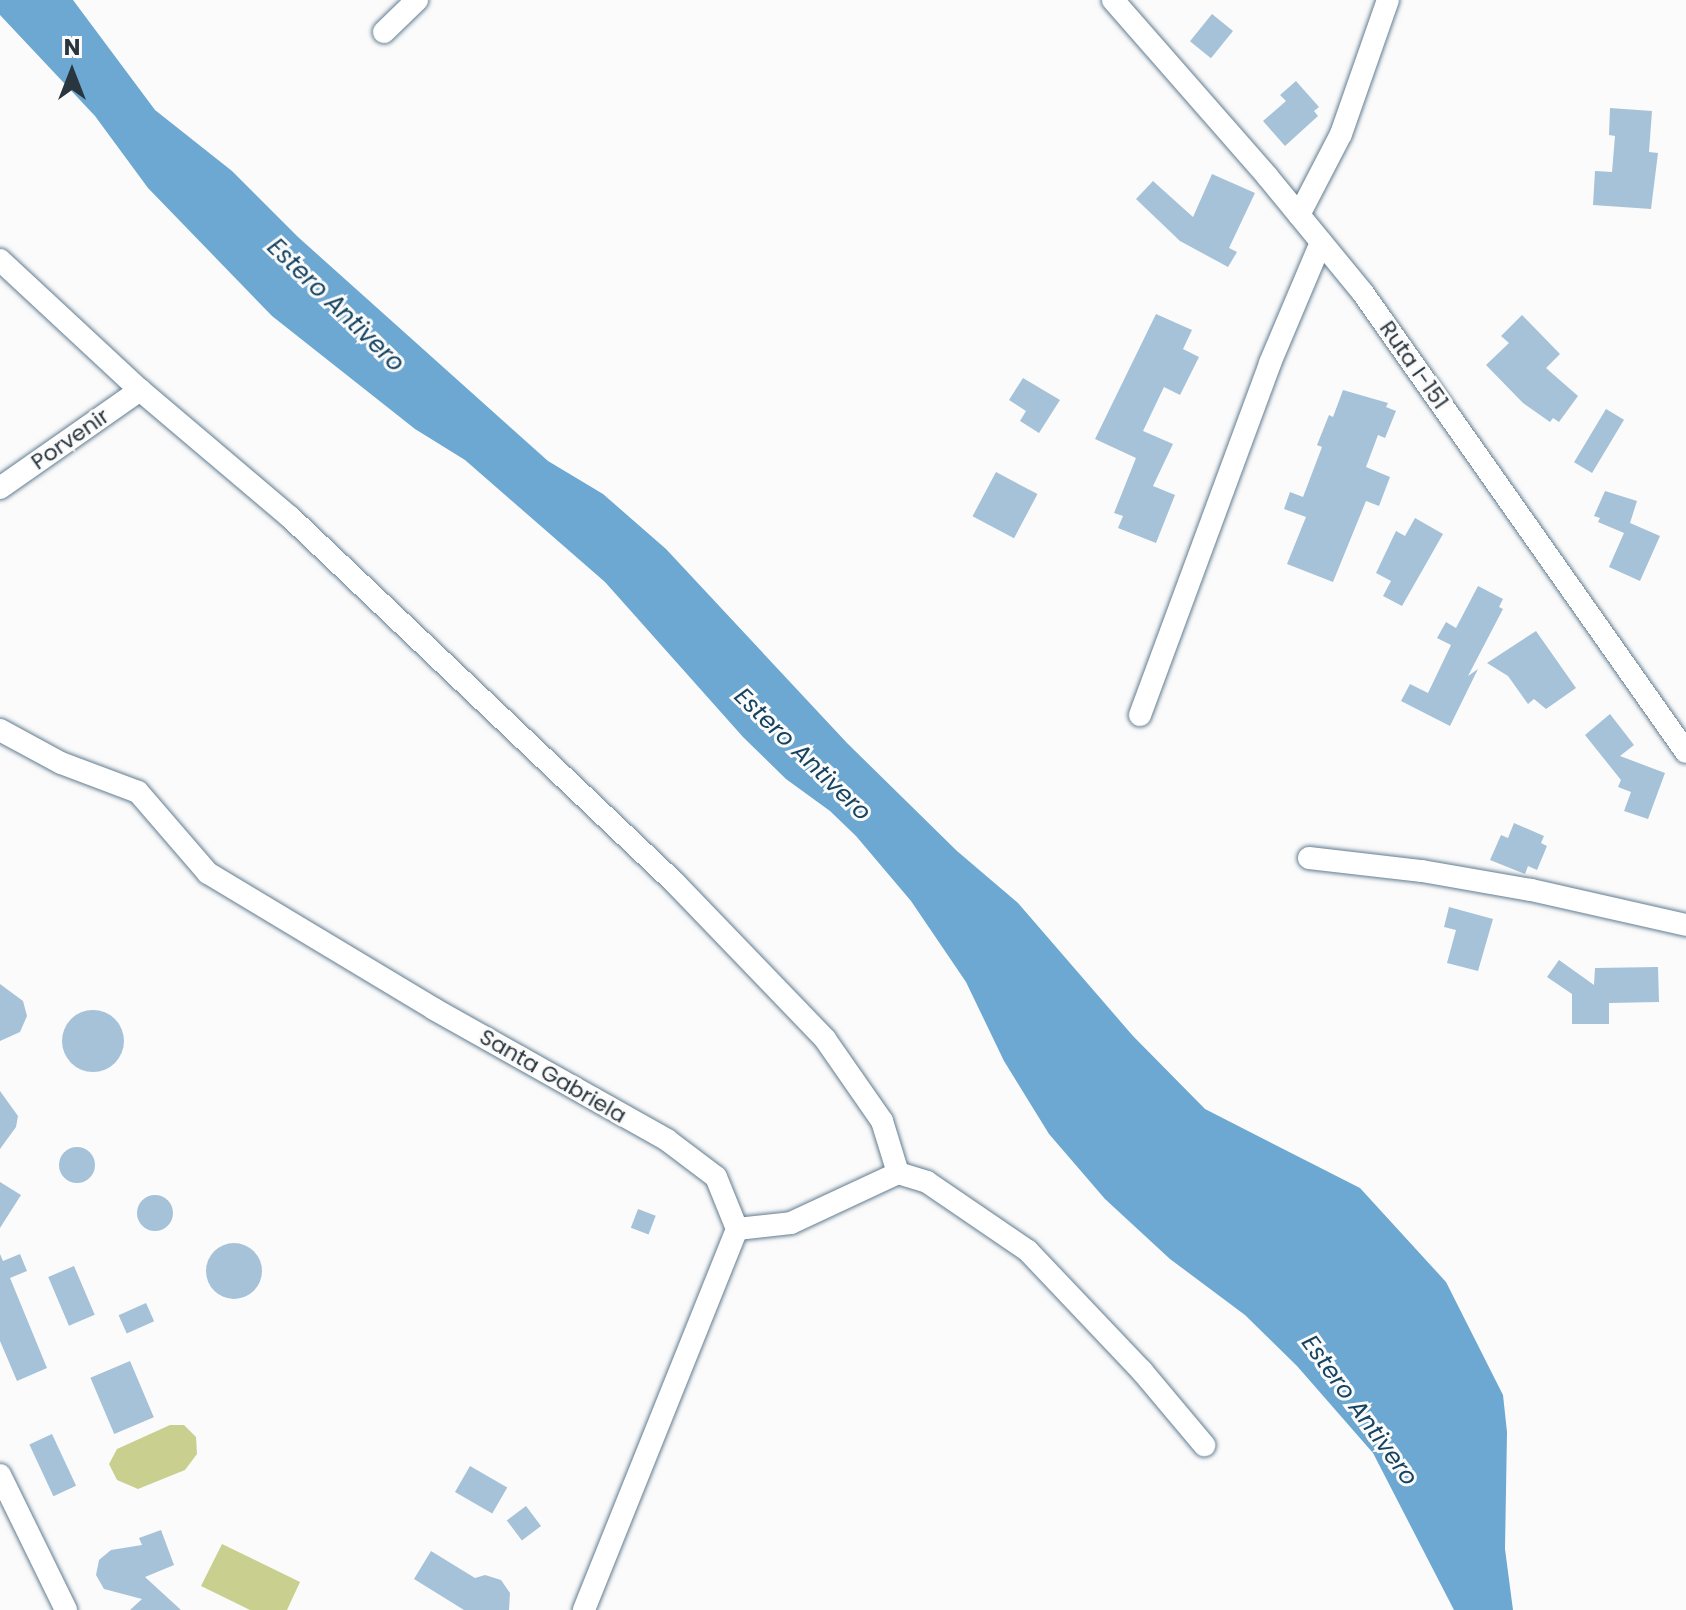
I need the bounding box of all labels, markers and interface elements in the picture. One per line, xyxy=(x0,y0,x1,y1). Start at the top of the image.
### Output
north arrow xyxy=(32,32,112,112)
text: N xyxy=(64,32,80,63)
water label: Estero Antivero xyxy=(262,233,410,377)
street label: Ruta I-151 xyxy=(1374,316,1454,414)
street label: Porvenir xyxy=(26,403,114,475)
water label: Estero Antivero xyxy=(729,682,877,826)
street label: Santa Gabriela xyxy=(475,1023,631,1129)
water label: Estero Antivero xyxy=(1296,1329,1424,1491)

